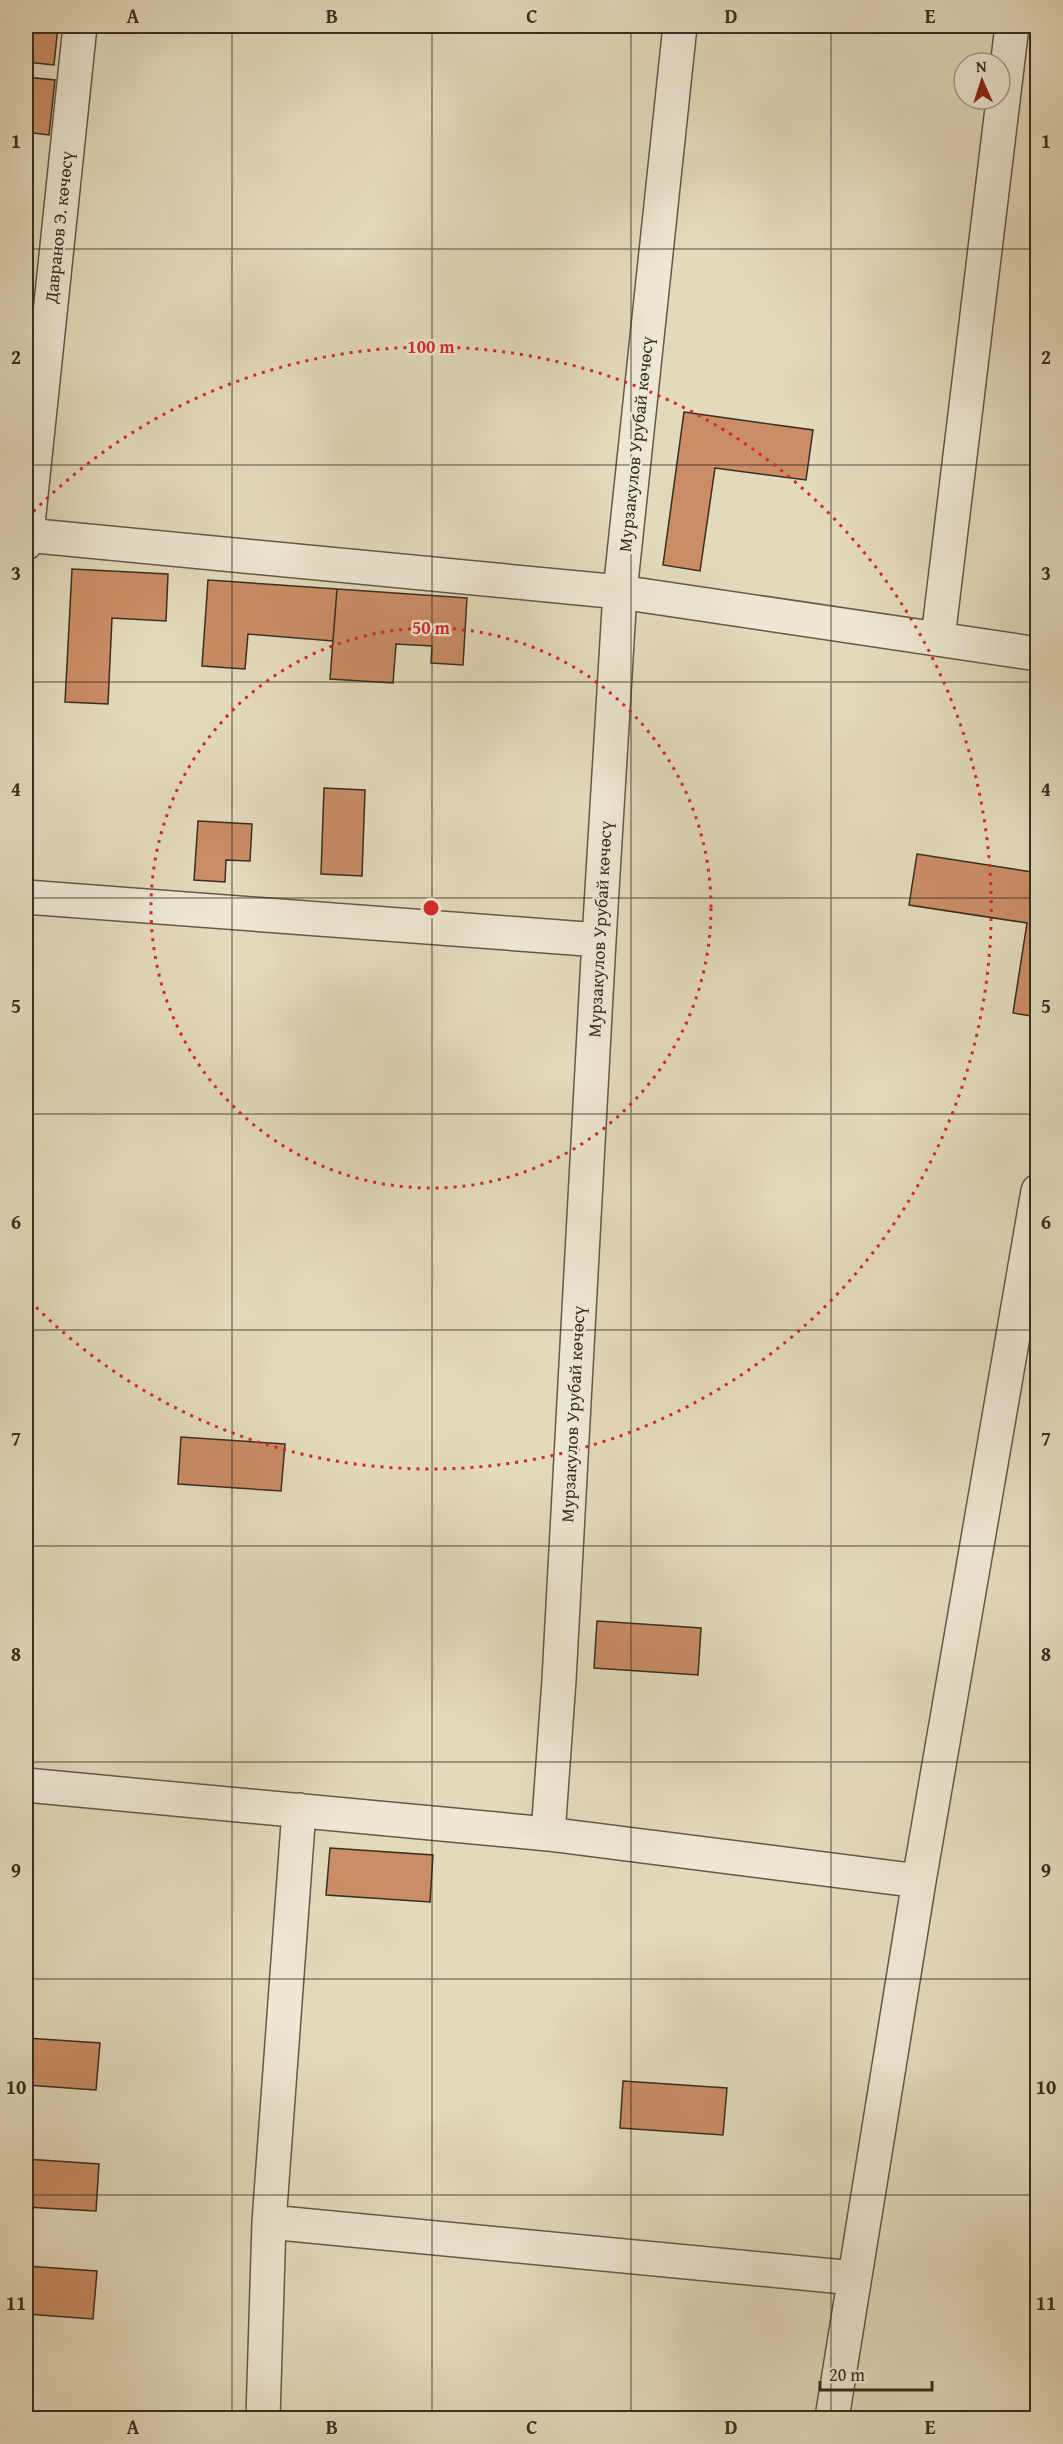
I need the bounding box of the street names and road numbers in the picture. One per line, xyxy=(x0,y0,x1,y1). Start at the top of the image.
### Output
street label: Давранов Э. көчөсү xyxy=(37,149,80,305)
street label: Мурзакулов Урубай көчөсү xyxy=(611,334,660,553)
street label: Мурзакулов Урубай көчөсү xyxy=(580,819,619,1038)
street label: Мурзакулов Урубай көчөсү xyxy=(553,1304,592,1523)

